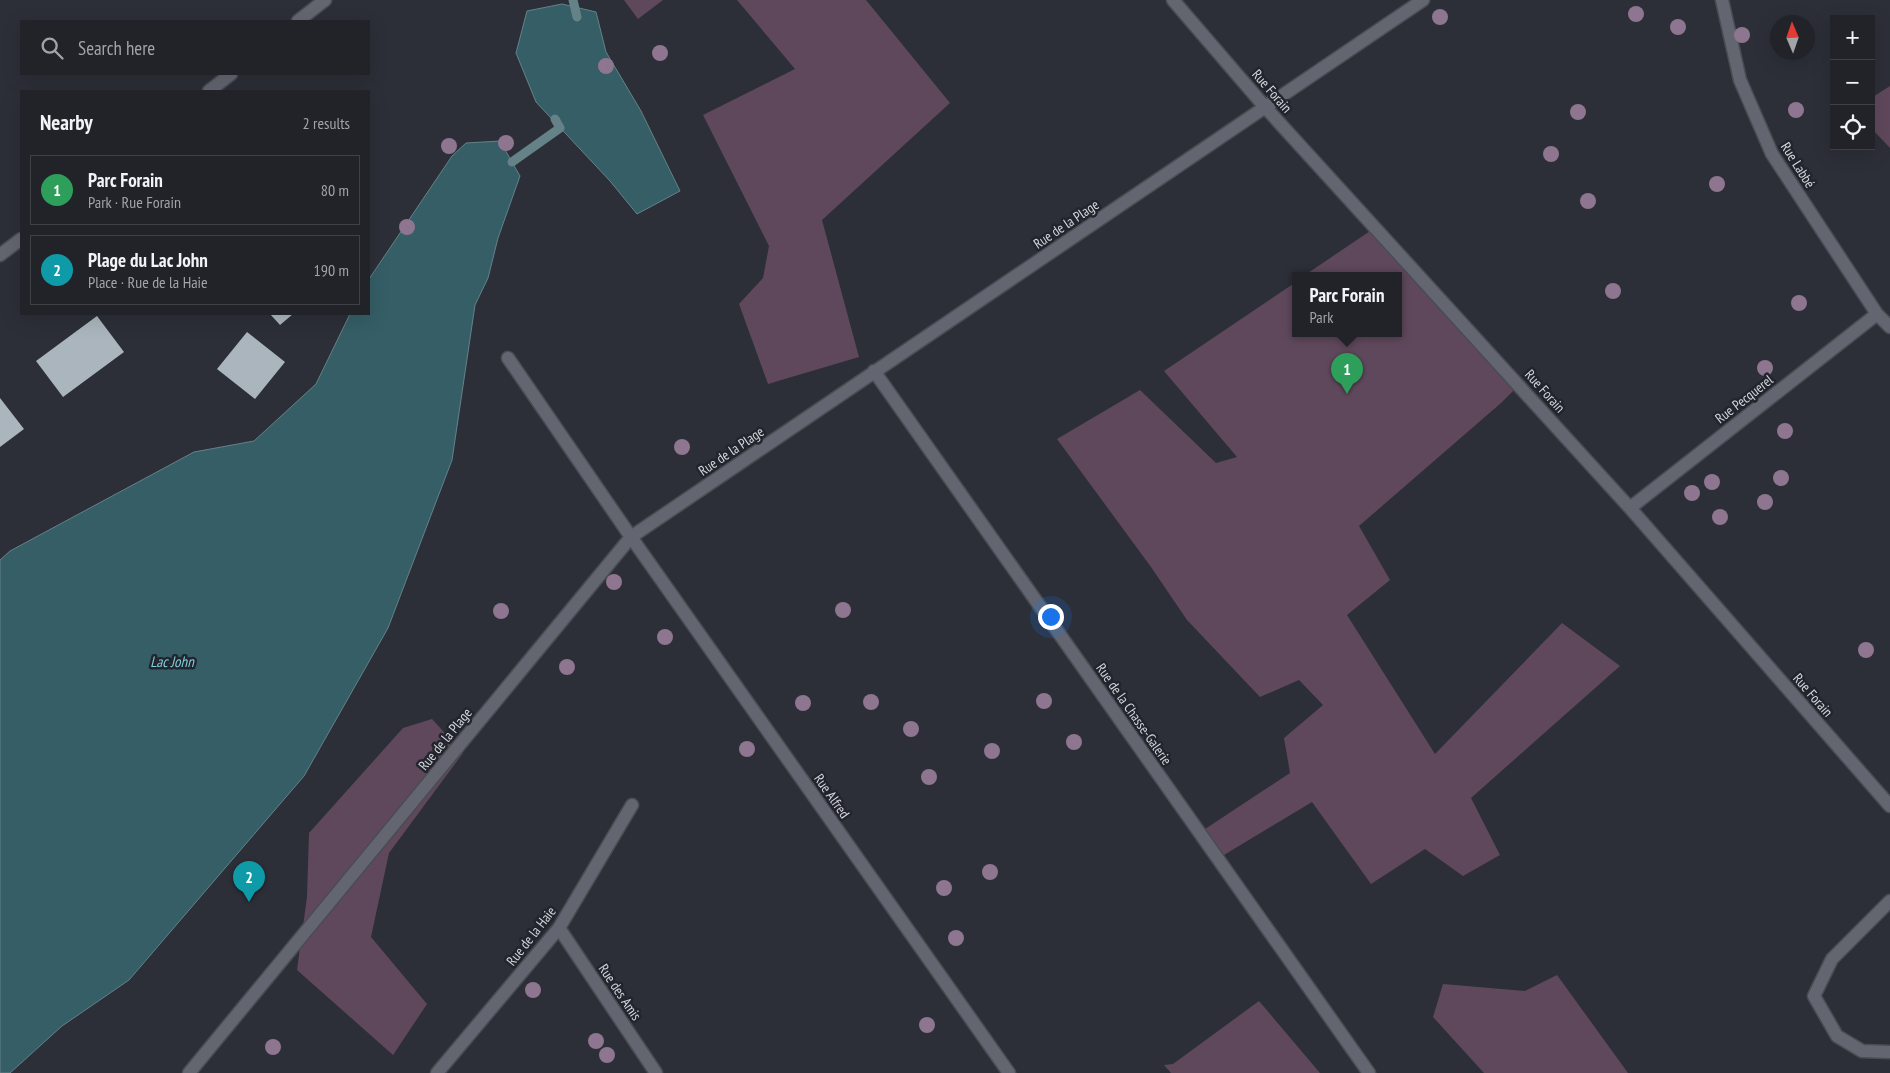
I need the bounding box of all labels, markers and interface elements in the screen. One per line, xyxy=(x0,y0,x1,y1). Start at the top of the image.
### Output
north arrow xyxy=(1770,15,1815,60)
map controls xyxy=(1830,15,1875,150)
button: + xyxy=(1830,15,1875,60)
search box xyxy=(20,20,370,75)
icon: search xyxy=(38,34,66,62)
text: Search here xyxy=(78,36,155,60)
button: − xyxy=(1830,60,1875,105)
street label: Rue Forain xyxy=(1248,65,1296,117)
button: locate xyxy=(1830,105,1875,150)
text: Nearby xyxy=(40,109,93,136)
text: 2 results xyxy=(303,113,350,133)
street label: Rue Labbé xyxy=(1777,139,1819,191)
text: Parc Forain xyxy=(88,168,163,192)
text: 1 xyxy=(53,180,61,200)
text: 80 m xyxy=(321,180,349,200)
text: Park · Rue Forain xyxy=(88,192,181,212)
street label: Rue de la Plage xyxy=(1030,195,1102,252)
text: Plage du Lac John xyxy=(88,248,208,272)
text: 2 xyxy=(53,260,61,280)
text: 190 m xyxy=(314,260,349,280)
text: Place · Rue de la Haie xyxy=(88,272,208,292)
popup xyxy=(1292,272,1402,337)
text: Parc Forain xyxy=(1310,283,1384,307)
text: Park xyxy=(1310,307,1333,327)
pin: 1 xyxy=(1331,353,1363,394)
street label: Rue Forain xyxy=(1521,366,1569,416)
street label: Rue Pecquerel xyxy=(1711,370,1777,427)
street label: Rue de la Plage xyxy=(695,422,767,479)
your location xyxy=(1038,604,1064,630)
water label: Lac John xyxy=(150,652,195,671)
street label: Rue de la Chasse-Galerie xyxy=(1092,660,1176,768)
street label: Rue Forain xyxy=(1789,669,1837,721)
street label: Rue de la Plage xyxy=(414,704,476,774)
street label: Rue Alfred xyxy=(810,770,854,822)
pin: 2 xyxy=(233,861,265,902)
street label: Rue de la Haie xyxy=(502,903,560,969)
street label: Rue des Amis xyxy=(595,960,646,1024)

